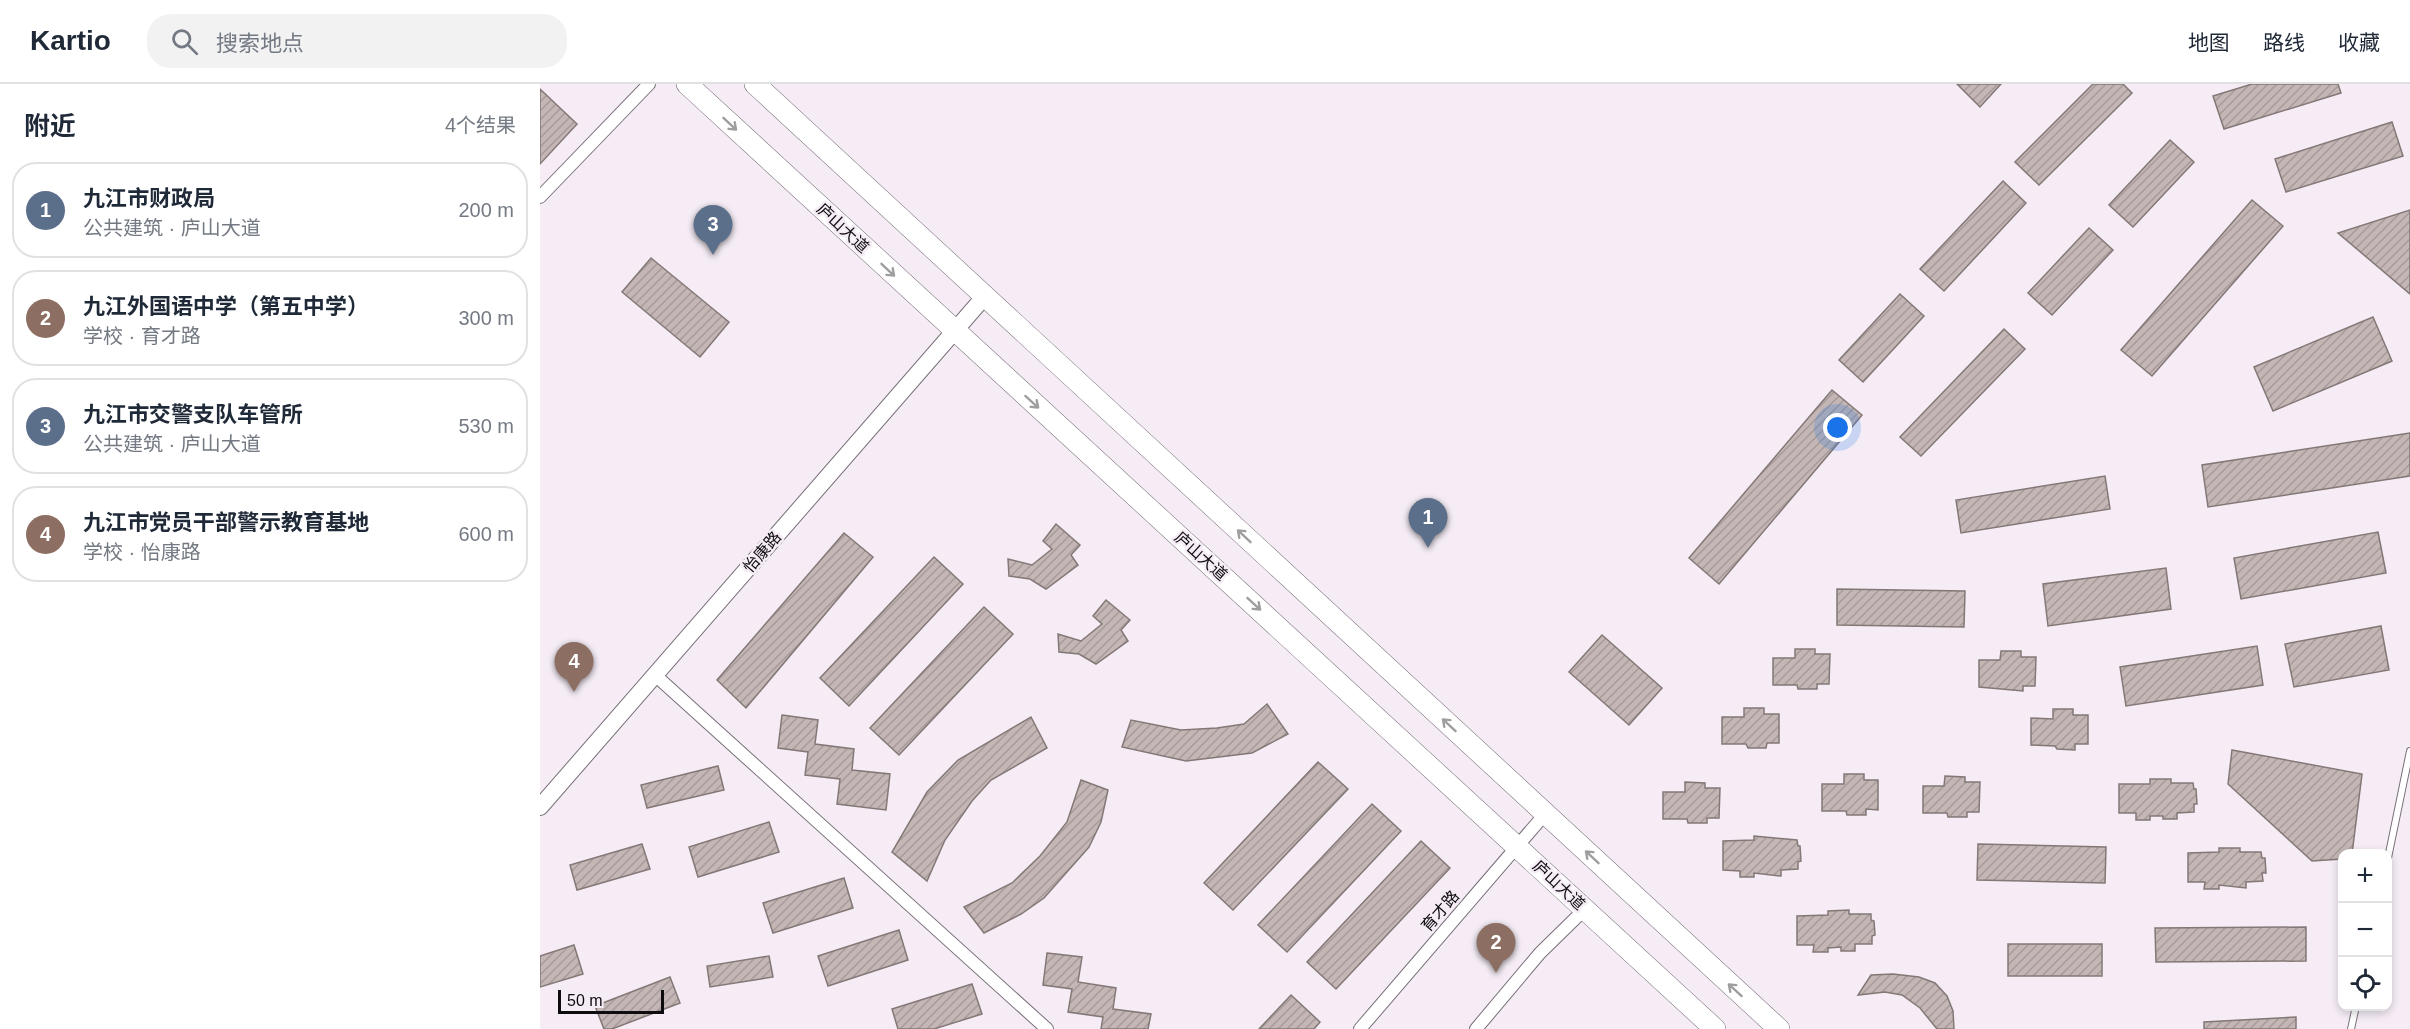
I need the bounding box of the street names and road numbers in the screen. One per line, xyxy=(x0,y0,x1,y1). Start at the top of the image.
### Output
street label: 庐山大道 xyxy=(814,200,872,256)
street label: 怡康路 xyxy=(740,528,784,576)
street label: 庐山大道 xyxy=(1172,528,1230,584)
street label: 庐山大道 xyxy=(1530,857,1588,913)
street label: 育才路 xyxy=(1418,887,1462,935)

